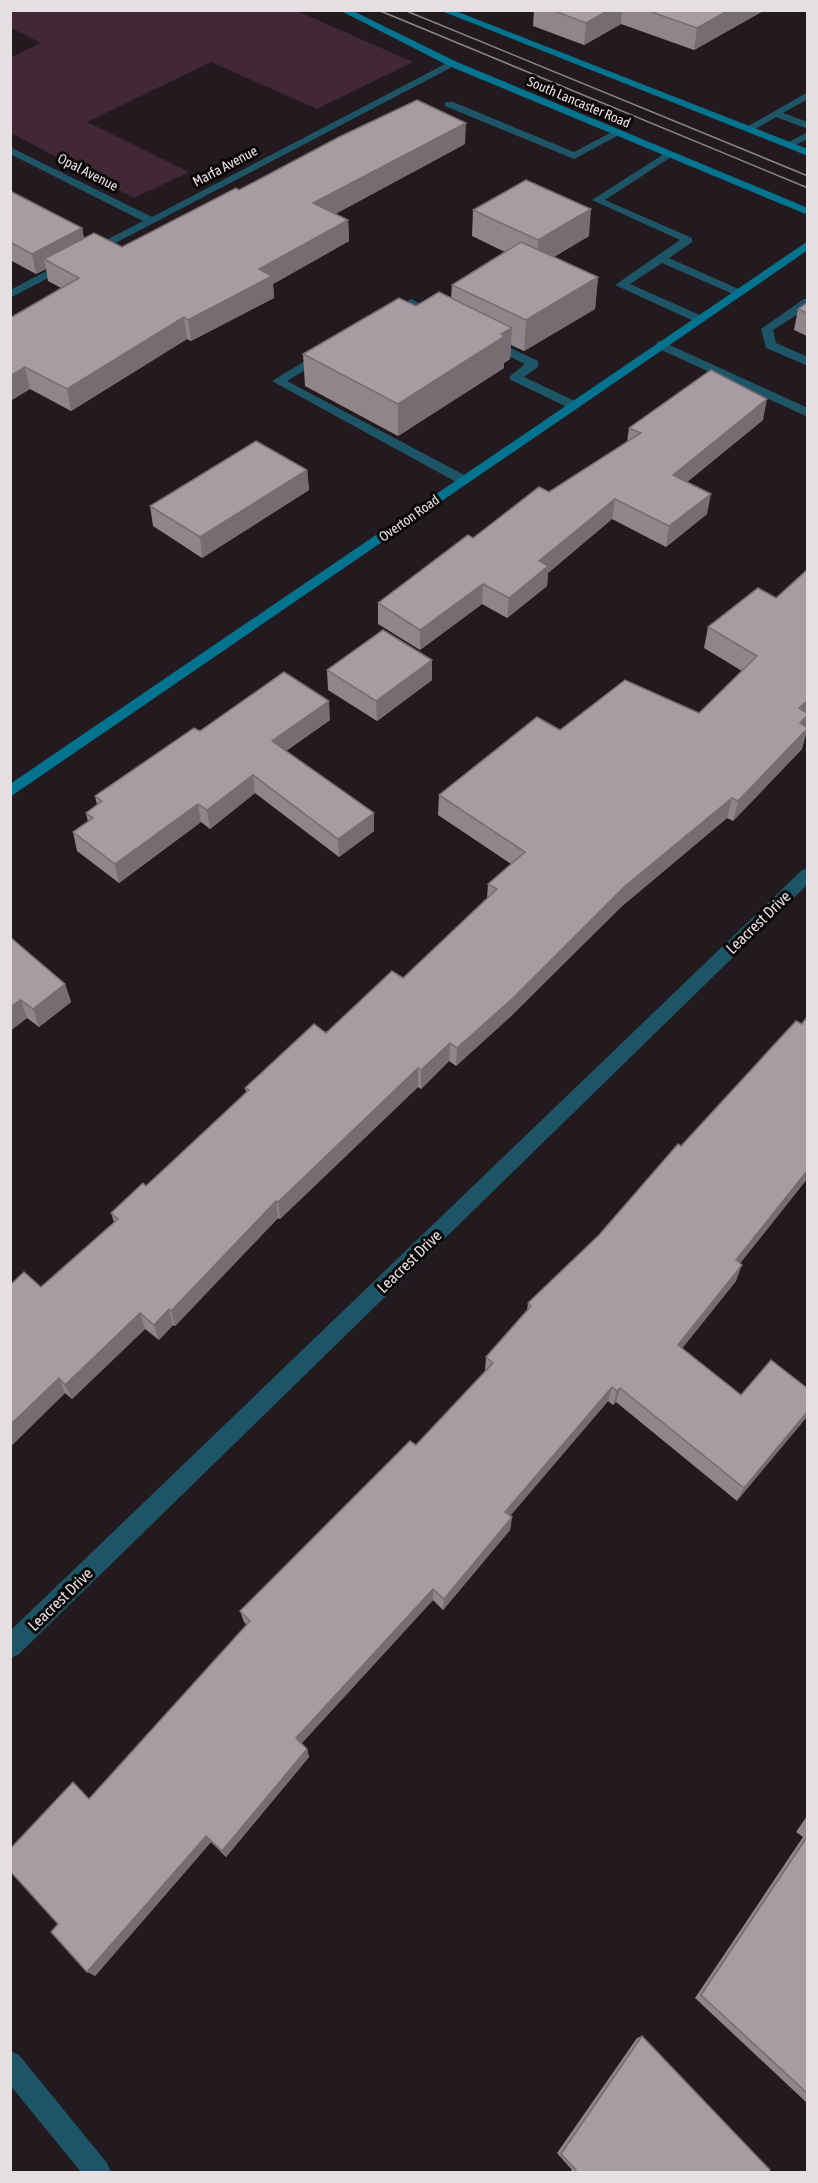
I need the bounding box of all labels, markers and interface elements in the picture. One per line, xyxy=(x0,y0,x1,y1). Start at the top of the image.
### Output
street label: South Lancaster Road xyxy=(525,73,633,131)
street label: Marfa Avenue xyxy=(190,142,260,190)
street label: Opal Avenue xyxy=(55,150,121,194)
street label: Overton Road xyxy=(376,491,442,545)
street label: Leacrest Drive xyxy=(722,887,794,957)
street label: Leacrest Drive xyxy=(373,1226,445,1296)
street label: Leacrest Drive xyxy=(24,1564,96,1634)

